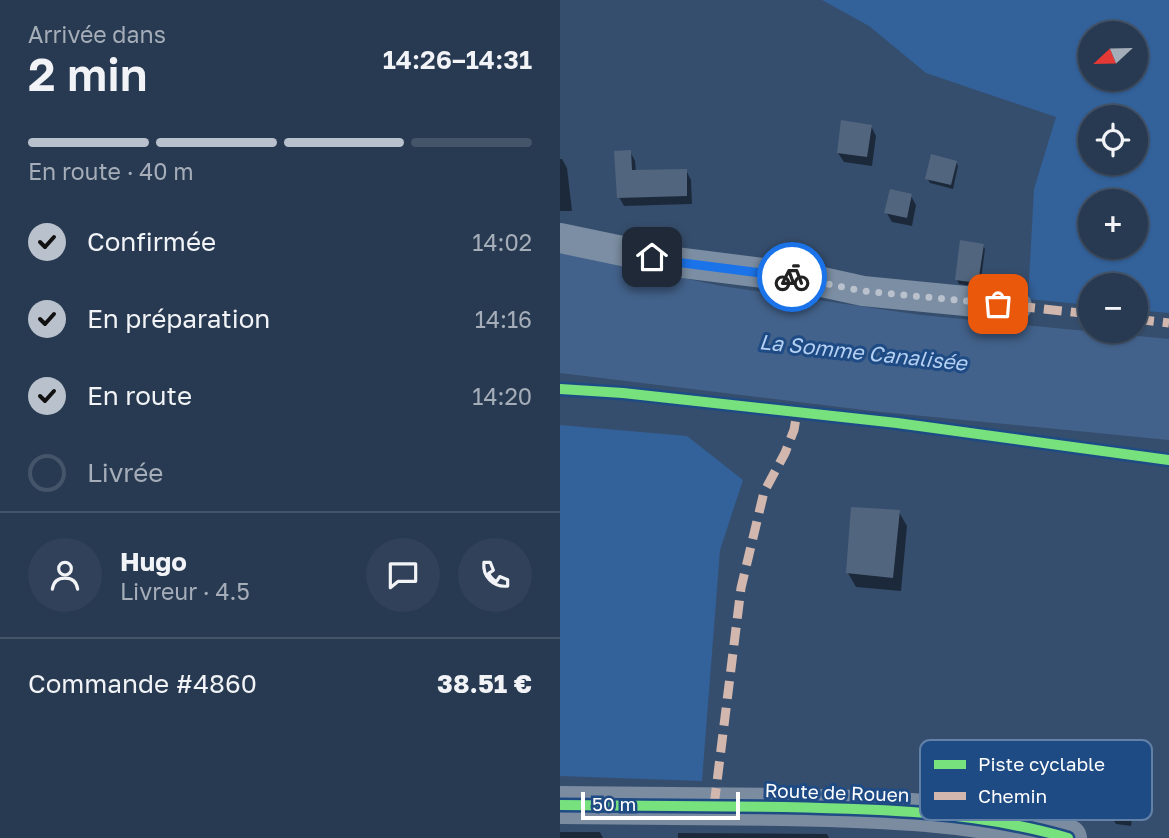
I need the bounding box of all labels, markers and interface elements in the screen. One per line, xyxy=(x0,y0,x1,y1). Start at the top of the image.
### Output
text: Arrivée dans xyxy=(28,20,166,48)
north arrow xyxy=(1078,21,1148,91)
map controls xyxy=(1078,21,1148,343)
text: 14:26–14:31 xyxy=(383,44,532,75)
text: 2 min xyxy=(28,46,148,101)
button: locate xyxy=(1078,105,1148,175)
text: En route · 40 m xyxy=(28,157,194,185)
button: + xyxy=(1078,189,1148,259)
icon: check xyxy=(28,223,66,261)
text: Confirmée xyxy=(87,226,216,257)
pin xyxy=(622,227,682,287)
text: 14:02 xyxy=(472,228,532,256)
icon: home xyxy=(633,238,671,276)
courier xyxy=(757,242,827,312)
icon: bike xyxy=(773,258,811,296)
button: − xyxy=(1078,273,1148,343)
pin xyxy=(968,274,1028,334)
icon: bag xyxy=(979,285,1017,323)
icon: check xyxy=(28,300,66,338)
text: En préparation xyxy=(87,303,270,334)
text: 14:16 xyxy=(475,305,532,333)
water label: La Somme Canalisée xyxy=(758,328,970,376)
icon: check xyxy=(28,377,66,415)
text: En route xyxy=(87,380,192,411)
text: 14:20 xyxy=(472,382,532,410)
text: Livrée xyxy=(87,457,163,488)
button: person xyxy=(28,538,102,612)
button: chat xyxy=(366,538,440,612)
button: phone xyxy=(458,538,532,612)
text: Hugo xyxy=(120,546,187,577)
text: Livreur · 4.5 xyxy=(120,577,250,605)
text: Commande #4860 xyxy=(28,668,257,699)
text: 38.51 € xyxy=(437,668,532,699)
legend xyxy=(920,740,1152,820)
text: Piste cyclable xyxy=(978,752,1105,775)
street label: Route de Rouen xyxy=(764,778,910,806)
text: Chemin xyxy=(978,784,1047,807)
scale bar xyxy=(581,789,740,821)
text: 50 m xyxy=(592,792,636,815)

